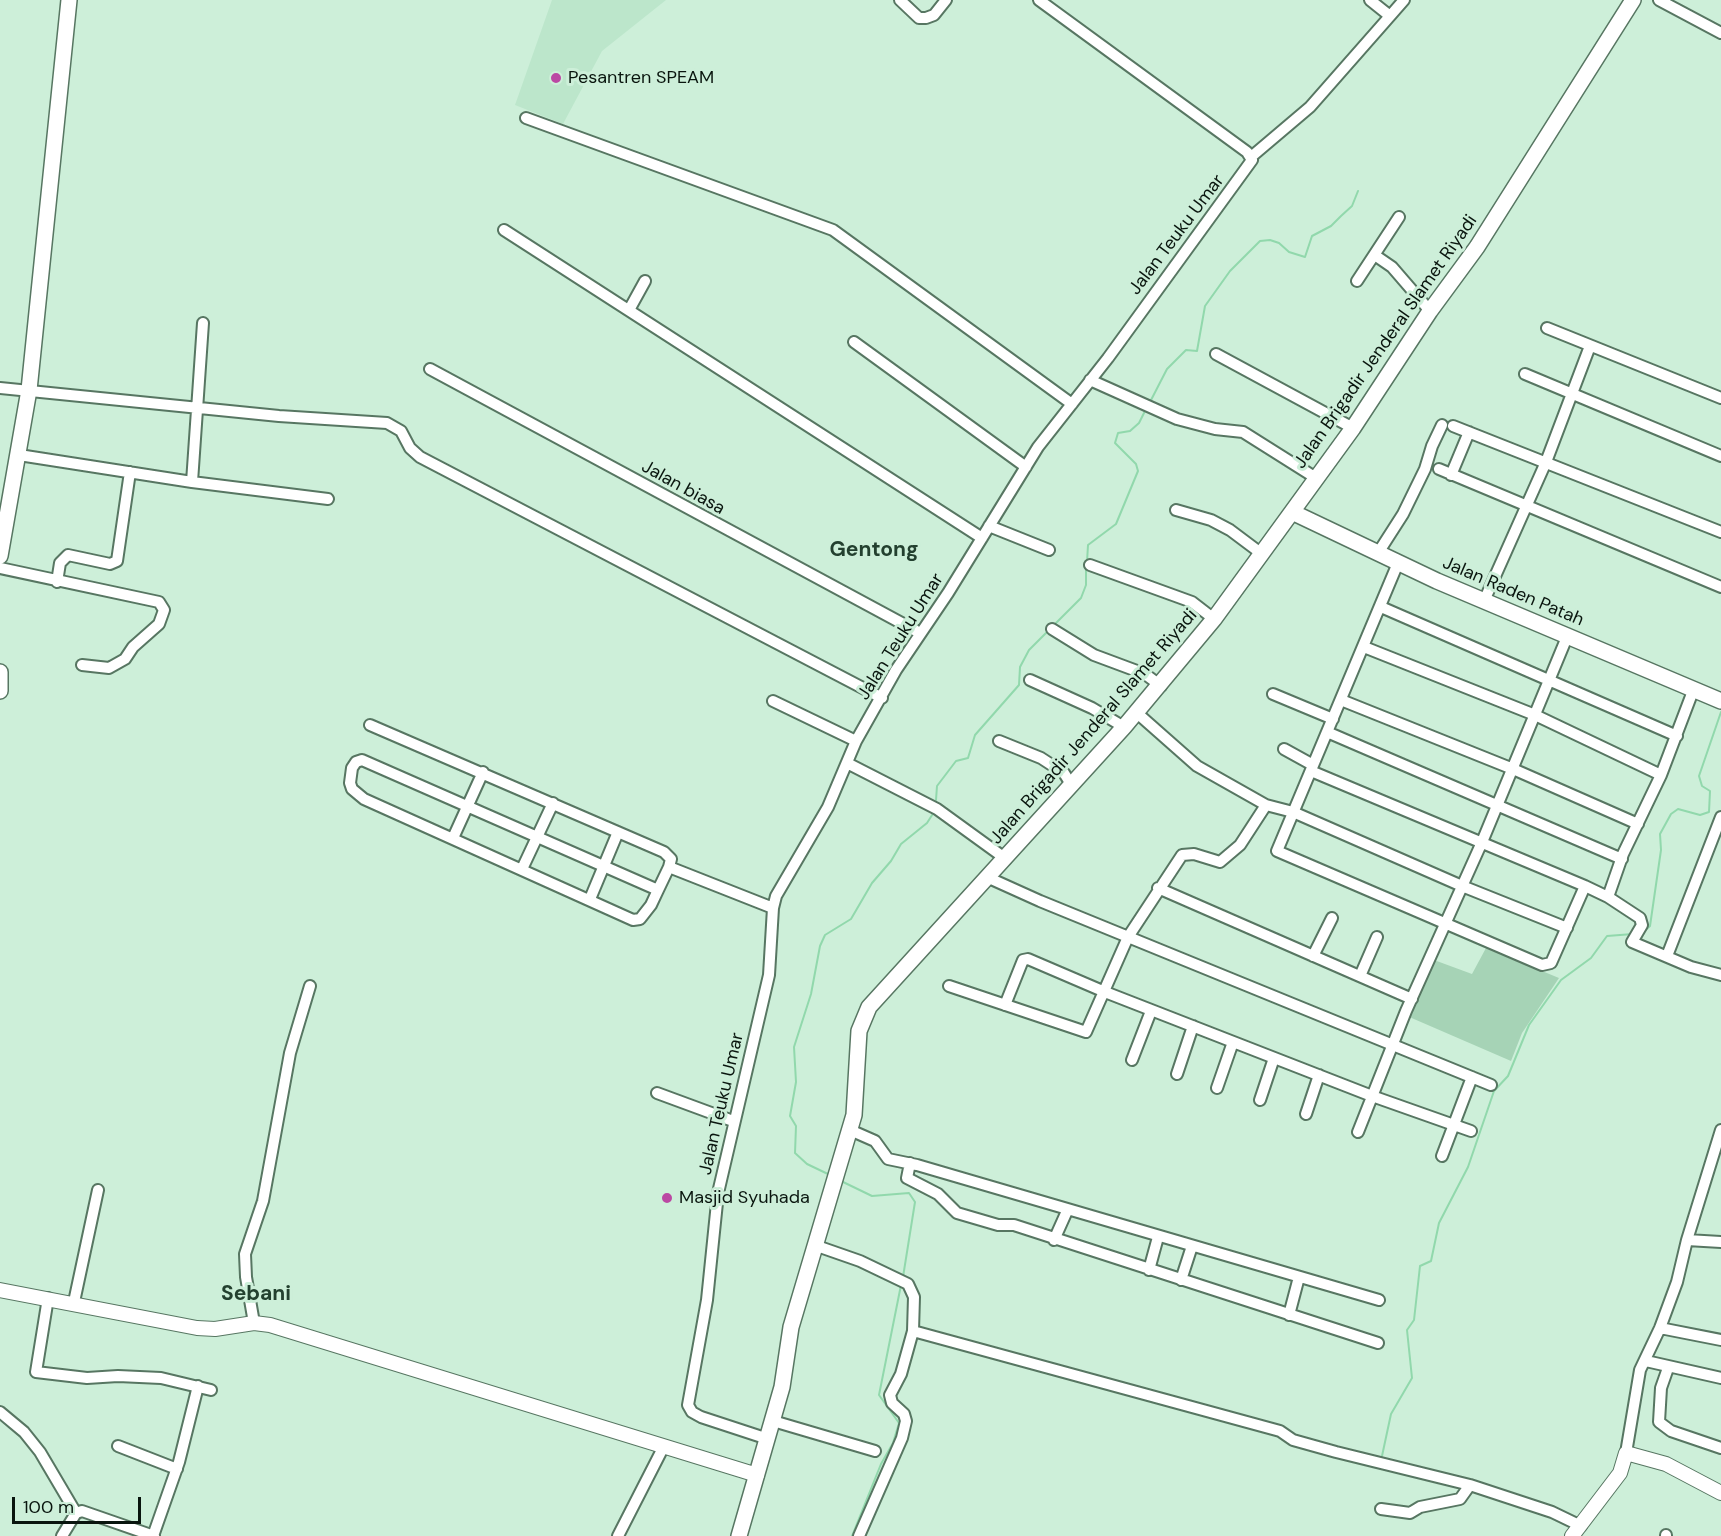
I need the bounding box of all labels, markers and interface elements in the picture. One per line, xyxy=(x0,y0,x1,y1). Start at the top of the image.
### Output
place label: Pesantren SPEAM xyxy=(568,67,714,89)
marker: Pesantren SPEAM xyxy=(549,71,563,85)
street label: Jalan Teuku Umar xyxy=(1125,171,1229,299)
street label: Jalan Brigadir Jenderal Slamet Riyadi xyxy=(1290,211,1482,473)
street label: Jalan biasa xyxy=(638,456,728,520)
district label: Gentong xyxy=(829,537,919,563)
street label: Jalan Raden Patah xyxy=(1439,552,1587,632)
street label: Jalan Teuku Umar xyxy=(853,570,949,704)
street label: Jalan Brigadir Jenderal Slamet Riyadi xyxy=(986,605,1202,849)
street label: Jalan Teuku Umar xyxy=(695,1031,749,1177)
place label: Masjid Syuhada xyxy=(679,1187,810,1209)
marker: Masjid Syuhada xyxy=(660,1191,674,1205)
district label: Sebani xyxy=(221,1281,291,1307)
scale bar xyxy=(15,1485,144,1523)
text: 100 m xyxy=(23,1495,74,1519)

